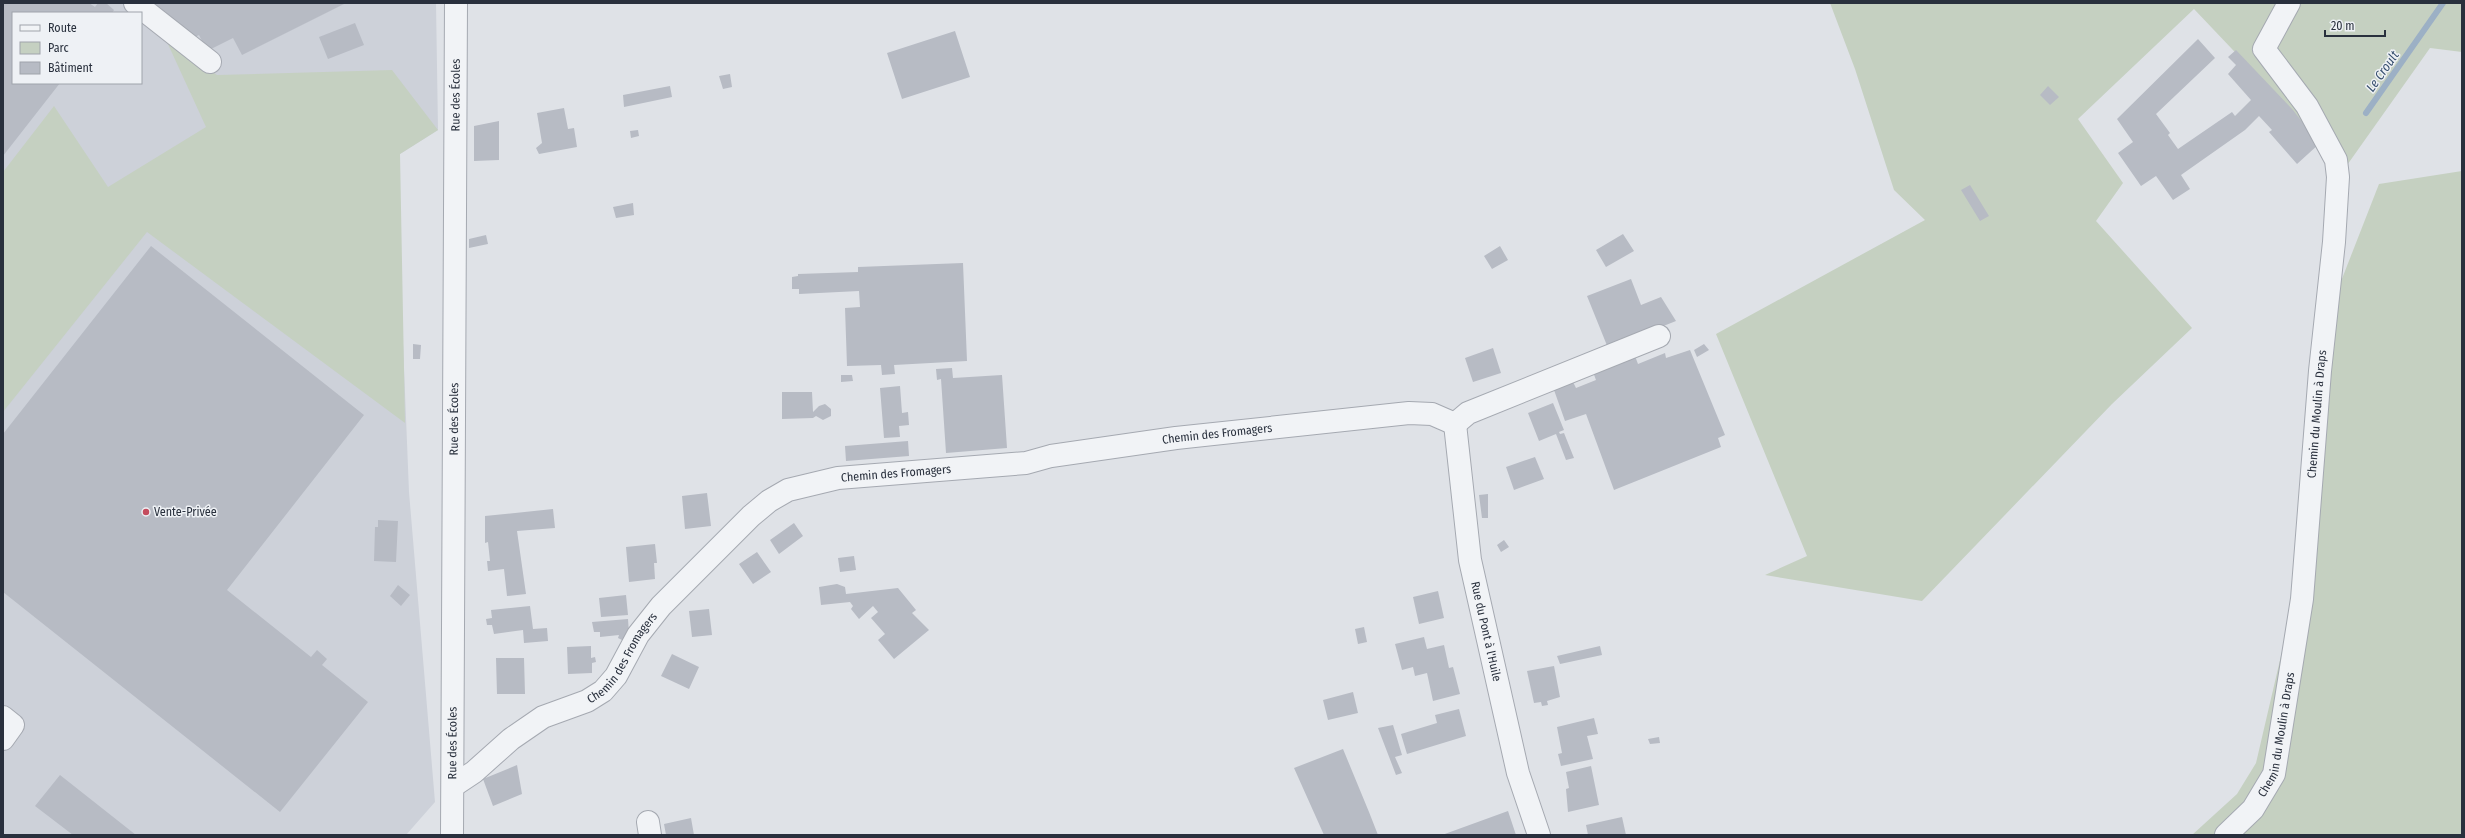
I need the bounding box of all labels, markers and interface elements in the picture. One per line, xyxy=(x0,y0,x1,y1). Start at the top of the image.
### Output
legend xyxy=(12,12,142,84)
scale bar xyxy=(2325,12,2385,38)
text: 20 m xyxy=(2331,19,2355,33)
text: Route xyxy=(48,21,77,35)
text: Parc xyxy=(48,41,69,55)
water label: Le Croult xyxy=(2363,47,2402,95)
street label: Rue des Écoles xyxy=(448,59,463,131)
text: Bâtiment xyxy=(48,61,93,75)
street label: Chemin du Moulin à Draps xyxy=(2305,349,2329,479)
street label: Rue des Écoles xyxy=(446,383,461,455)
street label: Chemin des Fromagers xyxy=(1161,421,1273,447)
street label: Chemin des Fromagers xyxy=(840,462,952,485)
place label: Vente-Privée xyxy=(154,505,217,519)
marker: Vente-Privée xyxy=(141,507,151,517)
street label: Rue du Pont à l'Huile xyxy=(1468,580,1504,683)
street label: Chemin des Fromagers xyxy=(584,610,660,706)
street label: Chemin du Moulin à Draps xyxy=(2255,671,2297,800)
street label: Rue des Écoles xyxy=(444,707,460,779)

